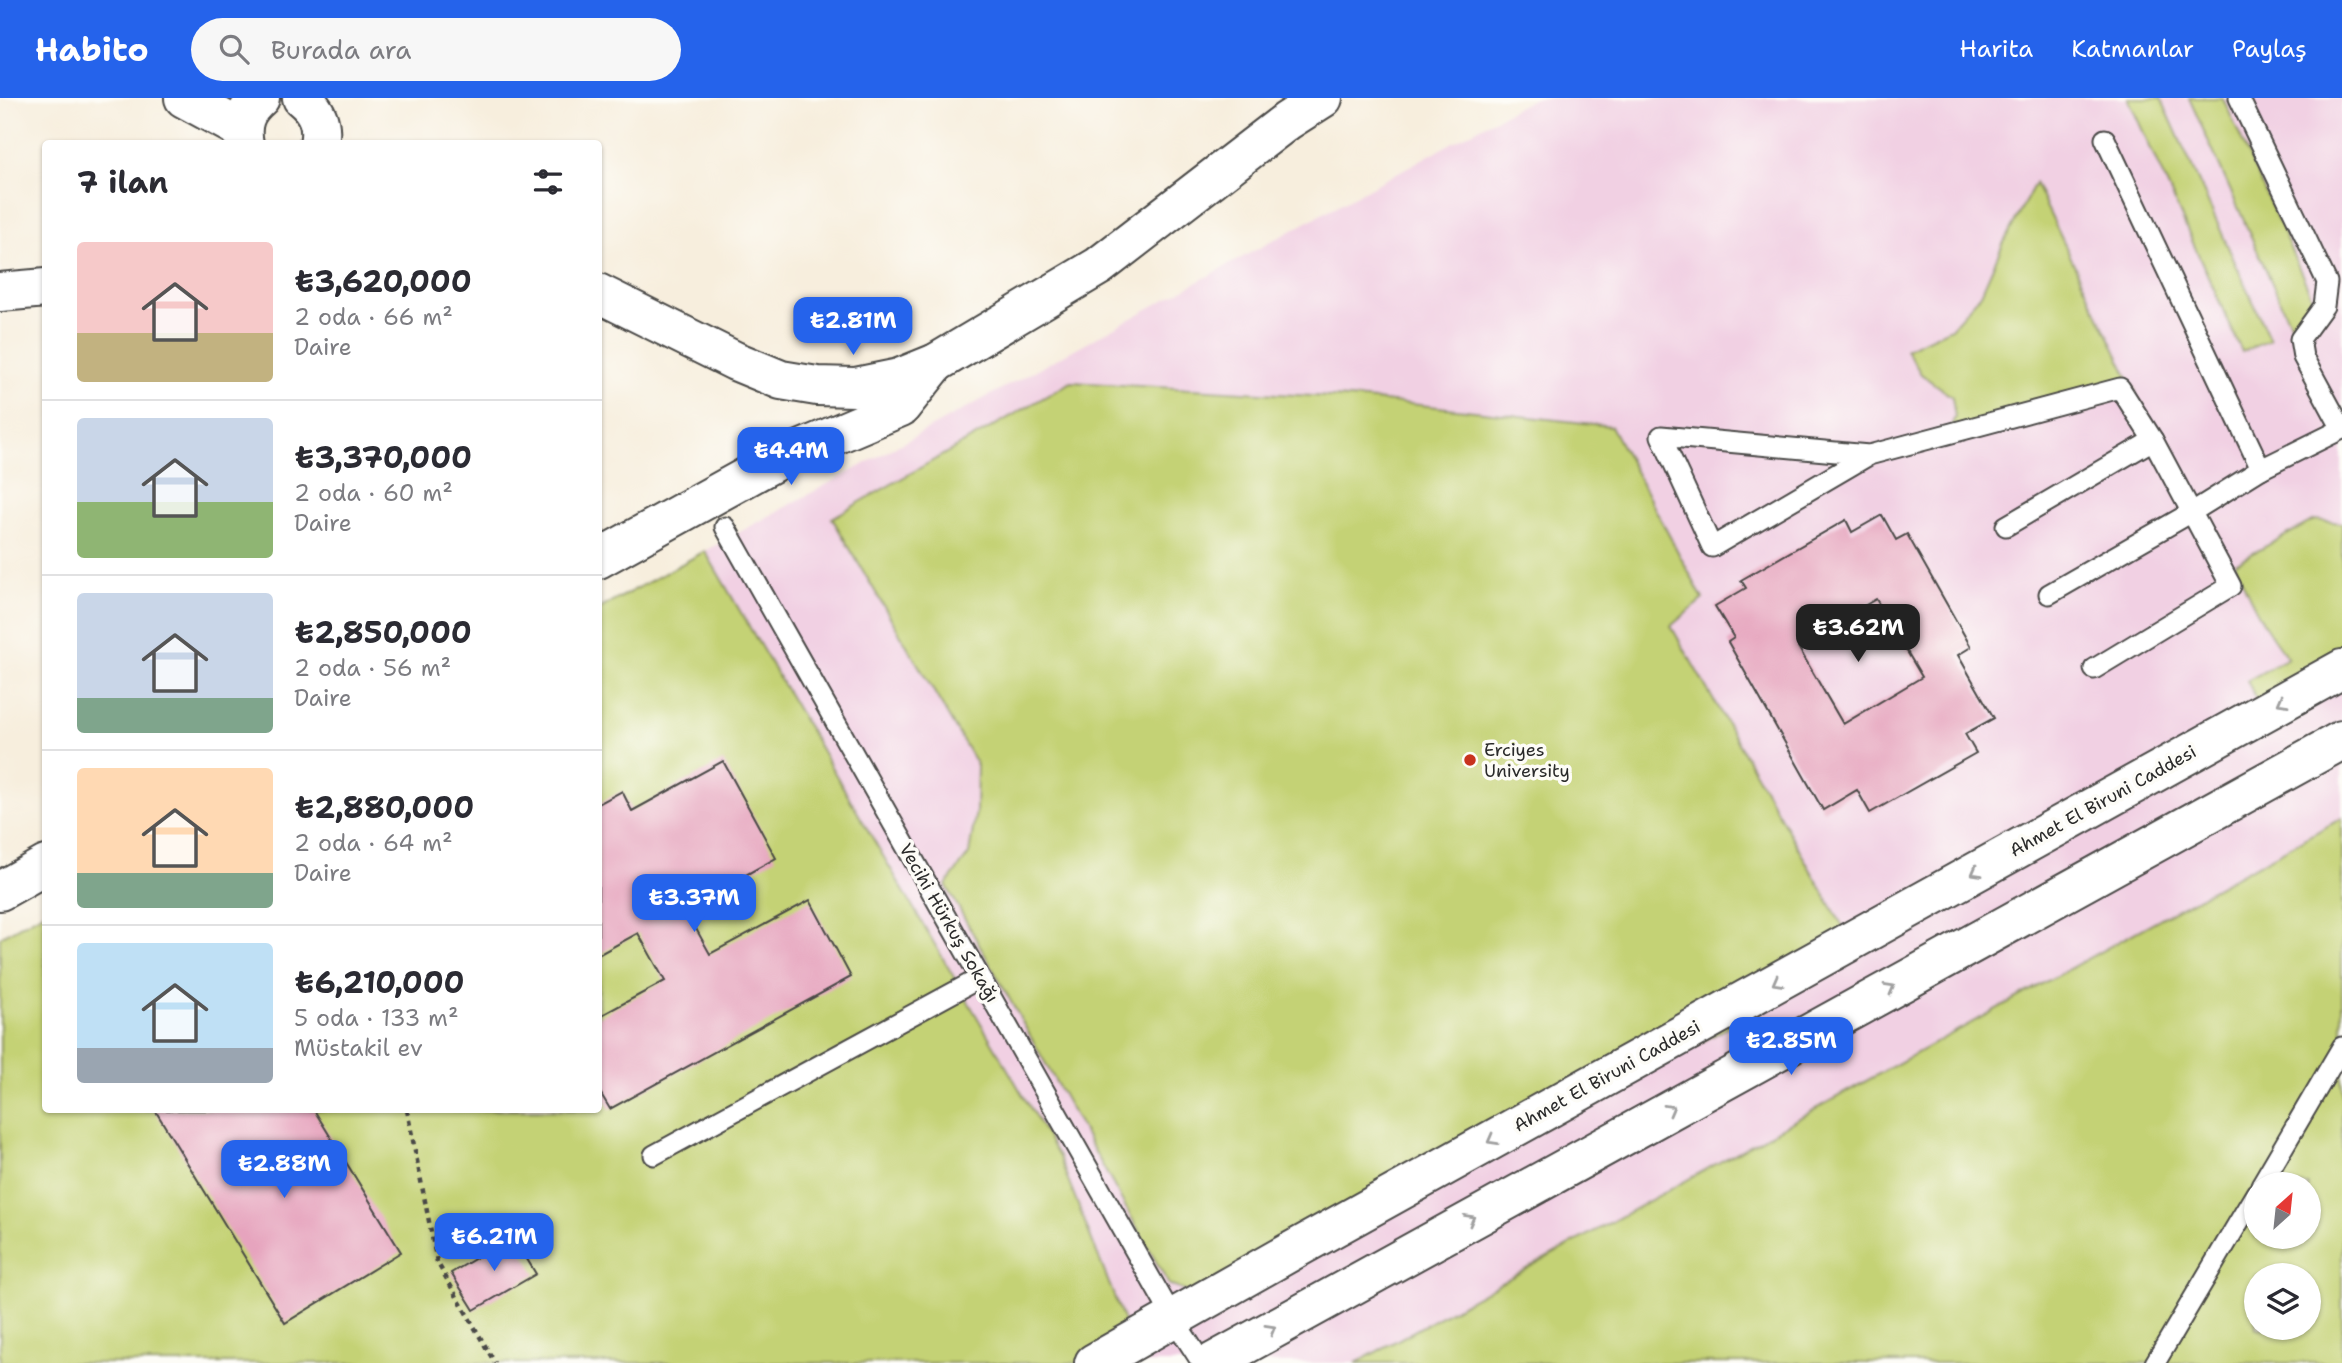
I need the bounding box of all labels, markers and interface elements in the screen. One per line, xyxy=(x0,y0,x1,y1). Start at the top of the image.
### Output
search box xyxy=(191,18,681,81)
text: Habito xyxy=(35,27,149,72)
icon: search xyxy=(215,30,253,68)
text: Burada ara xyxy=(271,32,411,67)
text: Harita xyxy=(1960,33,2033,65)
text: Katmanlar xyxy=(2071,33,2194,65)
text: Paylaş xyxy=(2232,33,2307,65)
text: 7 ilan xyxy=(77,162,168,203)
icon: filters xyxy=(529,163,567,201)
text: ₺3,620,000 xyxy=(294,261,472,302)
icon: home xyxy=(133,270,217,354)
pin: ₺2.81M xyxy=(796,298,910,357)
text: 2 oda · 66 m² xyxy=(294,302,453,332)
text: ₺2.81M xyxy=(809,305,897,335)
text: Daire xyxy=(294,332,352,362)
pin: ₺4.4M xyxy=(742,428,840,487)
text: ₺4.4M xyxy=(753,435,829,465)
text: ₺3,370,000 xyxy=(294,437,472,478)
icon: home xyxy=(133,446,217,530)
text: 2 oda · 60 m² xyxy=(294,478,453,508)
text: Daire xyxy=(294,508,352,538)
pin: ₺3.62M xyxy=(1801,604,1915,664)
text: ₺2,850,000 xyxy=(294,612,472,653)
text: ₺3.62M xyxy=(1812,612,1904,642)
icon: home xyxy=(133,621,217,705)
text: 2 oda · 56 m² xyxy=(294,653,451,683)
text: Daire xyxy=(294,683,352,713)
one-way arrow xyxy=(2277,694,2290,707)
place label: Erciyes University xyxy=(1484,738,1570,783)
street label: Ahmet El Biruni Caddesi xyxy=(2005,740,2201,862)
marker: Erciyes University xyxy=(1462,752,1478,768)
text: ₺2,880,000 xyxy=(294,787,474,828)
icon: home xyxy=(133,796,217,880)
text: 2 oda · 64 m² xyxy=(294,828,453,858)
street label: Vecihi Hürkuş Sokağı xyxy=(894,839,1004,1007)
text: Daire xyxy=(294,858,352,888)
one-way arrow xyxy=(1971,864,1983,877)
pin: ₺3.37M xyxy=(637,874,751,934)
text: ₺3.37M xyxy=(648,882,740,912)
text: ₺6,210,000 xyxy=(294,962,465,1003)
icon: home xyxy=(133,971,217,1055)
one-way arrow xyxy=(1772,974,1784,987)
one-way arrow xyxy=(1883,983,1896,996)
text: 5 oda · 133 m² xyxy=(294,1003,459,1033)
street label: Ahmet El Biruni Caddesi xyxy=(1509,1015,1705,1137)
pin: ₺2.85M xyxy=(1734,1018,1848,1077)
text: ₺2.85M xyxy=(1745,1025,1837,1055)
text: Müstakil ev xyxy=(294,1033,423,1063)
one-way arrow xyxy=(1662,1104,1675,1117)
one-way arrow xyxy=(1487,1132,1500,1145)
pin: ₺2.88M xyxy=(227,1140,341,1200)
text: ₺2.88M xyxy=(237,1148,331,1178)
north arrow xyxy=(2244,1172,2320,1250)
map controls xyxy=(2244,1172,2321,1340)
pin: ₺6.21M xyxy=(437,1214,551,1273)
one-way arrow xyxy=(1463,1214,1476,1227)
text: ₺6.21M xyxy=(451,1221,537,1251)
button: layers xyxy=(2244,1263,2321,1340)
one-way arrow xyxy=(1264,1324,1277,1337)

